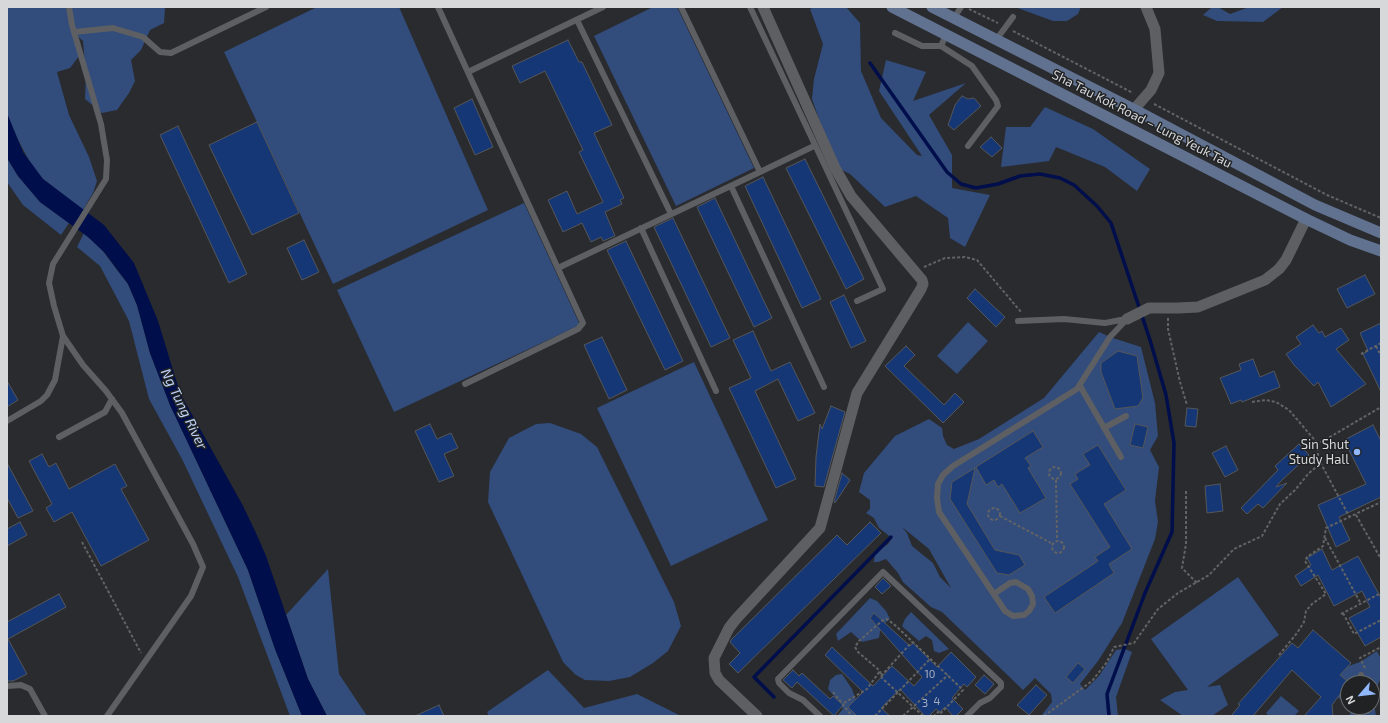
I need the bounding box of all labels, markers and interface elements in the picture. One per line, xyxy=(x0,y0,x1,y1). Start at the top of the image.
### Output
street label: Sha Tau Kok Road – Lung Yeuk Tau xyxy=(1050,67,1234,171)
water label: Ng Tung River xyxy=(157,366,211,452)
place label: Sin Shut Study Hall xyxy=(1289,437,1349,468)
marker: Sin Shut Study Hall xyxy=(1352,447,1362,457)
house number: 10 xyxy=(924,667,936,681)
north arrow xyxy=(1340,675,1380,715)
house number: 4 xyxy=(934,694,940,708)
text: N xyxy=(1342,694,1357,707)
house number: 3 xyxy=(922,696,928,710)

